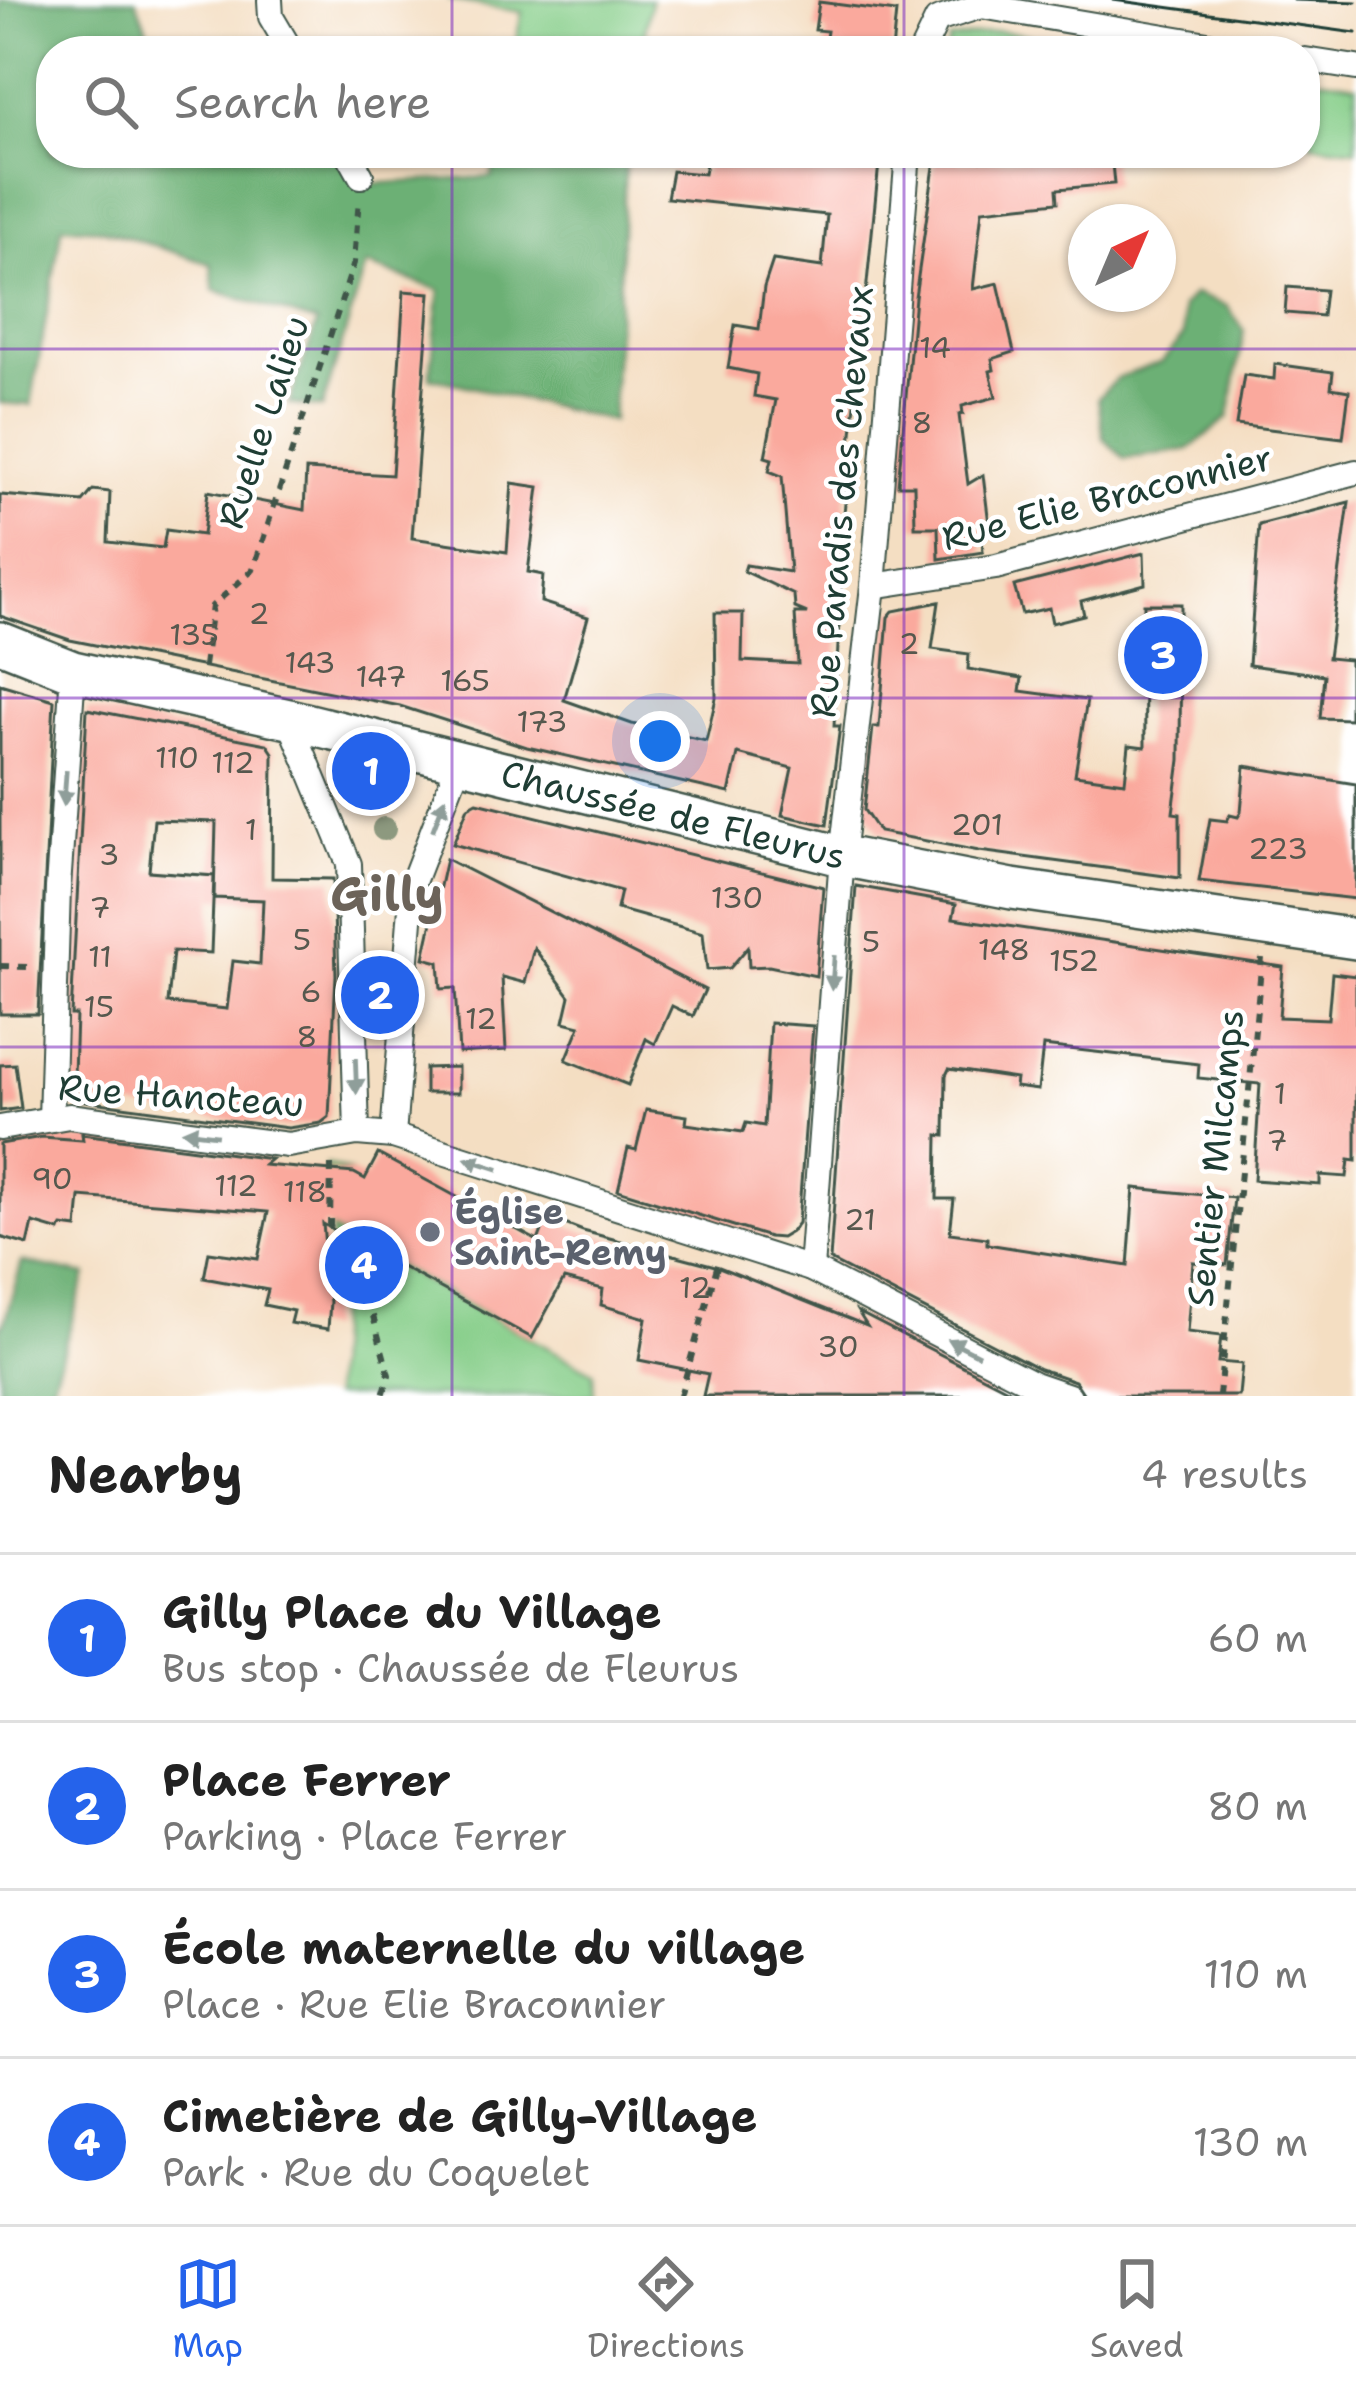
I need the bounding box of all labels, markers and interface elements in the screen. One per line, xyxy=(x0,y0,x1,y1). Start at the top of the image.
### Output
search box xyxy=(36,36,1320,168)
icon: search xyxy=(78,69,144,135)
text: Search here xyxy=(174,72,431,132)
north arrow xyxy=(1068,204,1176,312)
street label: Rue Paradis des Chevaux xyxy=(798,284,885,720)
street label: Ruelle Lalieu xyxy=(206,309,321,535)
house number: 14 xyxy=(919,327,951,368)
house number: 8 xyxy=(912,402,933,443)
street label: Rue Elie Braconnier xyxy=(937,433,1278,562)
house number: 2 xyxy=(249,593,270,634)
pin: 3 xyxy=(1124,610,1202,700)
house number: 135 xyxy=(169,614,219,655)
house number: 2 xyxy=(899,623,920,664)
house number: 143 xyxy=(284,642,336,683)
house number: 147 xyxy=(355,656,407,697)
house number: 165 xyxy=(440,660,490,701)
house number: 173 xyxy=(517,701,567,742)
your location xyxy=(630,711,690,771)
pin: 1 xyxy=(332,726,410,816)
house number: 110 xyxy=(155,737,199,778)
house number: 112 xyxy=(211,742,255,783)
street label: Chaussée de Fleurus xyxy=(496,749,851,881)
one-way arrow xyxy=(55,770,74,807)
one-way arrow xyxy=(431,796,450,832)
house number: 201 xyxy=(951,804,1003,845)
house number: 1 xyxy=(245,809,257,850)
house number: 223 xyxy=(1248,828,1308,869)
house number: 3 xyxy=(99,834,120,875)
district label: Gilly xyxy=(330,862,444,926)
house number: 130 xyxy=(711,877,763,918)
house number: 7 xyxy=(90,887,111,928)
house number: 5 xyxy=(293,919,311,960)
house number: 5 xyxy=(862,921,880,962)
house number: 148 xyxy=(978,929,1030,970)
house number: 11 xyxy=(88,936,112,977)
house number: 152 xyxy=(1049,940,1099,981)
pin: 2 xyxy=(341,950,419,1040)
one-way arrow xyxy=(824,955,843,992)
house number: 6 xyxy=(301,971,322,1012)
house number: 15 xyxy=(84,986,114,1027)
house number: 12 xyxy=(465,998,497,1039)
street label: Sentier Milcamps xyxy=(1176,1007,1255,1309)
house number: 8 xyxy=(297,1016,318,1057)
one-way arrow xyxy=(346,1058,365,1096)
street label: Rue Hanoteau xyxy=(56,1062,306,1129)
house number: 1 xyxy=(1274,1073,1286,1114)
house number: 7 xyxy=(1267,1120,1288,1161)
one-way arrow xyxy=(181,1123,218,1142)
one-way arrow xyxy=(463,1154,500,1173)
house number: 90 xyxy=(31,1158,73,1199)
house number: 112 xyxy=(214,1165,258,1206)
house number: 118 xyxy=(283,1171,327,1212)
place label: Église Saint-Remy xyxy=(454,1187,667,1277)
house number: 21 xyxy=(844,1199,876,1240)
marker: Église Saint-Remy xyxy=(417,1219,443,1245)
pin: 4 xyxy=(325,1220,403,1310)
house number: 12 xyxy=(679,1267,711,1308)
house number: 30 xyxy=(817,1326,859,1367)
one-way arrow xyxy=(946,1338,980,1358)
text: Nearby xyxy=(48,1440,243,1508)
text: 4 results xyxy=(1141,1448,1308,1500)
text: Gilly Place du Village xyxy=(162,1582,662,1642)
text: 1 xyxy=(78,1612,96,1664)
text: 60 m xyxy=(1208,1612,1308,1664)
text: Bus stop · Chaussée de Fleurus xyxy=(162,1642,739,1694)
text: Place Ferrer xyxy=(162,1750,451,1810)
text: 2 xyxy=(73,1780,101,1832)
text: 80 m xyxy=(1207,1780,1308,1832)
text: Parking · Place Ferrer xyxy=(162,1810,568,1862)
text: École maternelle du village xyxy=(162,1918,805,1978)
text: 3 xyxy=(73,1948,101,2000)
text: 110 m xyxy=(1204,1948,1308,2000)
text: Place · Rue Elie Braconnier xyxy=(162,1978,666,2030)
text: Cimetière de Gilly-Village xyxy=(162,2086,757,2146)
text: 4 xyxy=(73,2116,101,2168)
text: 130 m xyxy=(1193,2116,1308,2168)
text: Park · Rue du Coquelet xyxy=(162,2146,590,2198)
tab: Map xyxy=(172,2251,243,2368)
tab: Directions xyxy=(588,2251,745,2368)
tab: Saved xyxy=(1090,2251,1184,2368)

